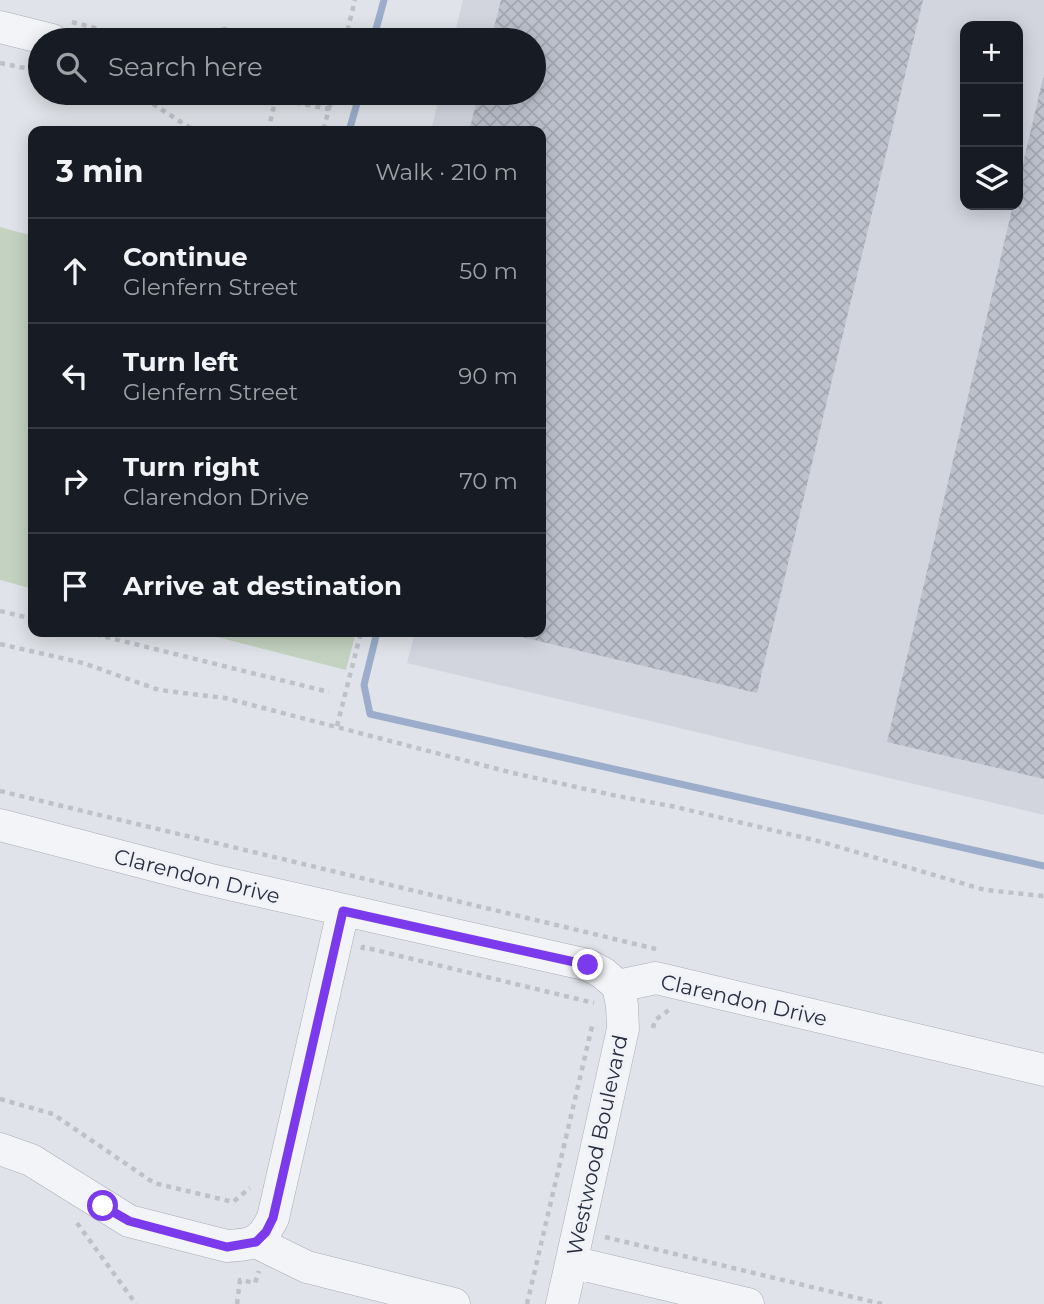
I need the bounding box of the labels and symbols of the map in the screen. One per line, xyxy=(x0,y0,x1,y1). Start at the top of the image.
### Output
street label: Clarendon Drive xyxy=(111,843,283,909)
route end xyxy=(572,949,603,980)
street label: Clarendon Drive xyxy=(658,969,830,1031)
street label: Westwood Boulevard xyxy=(561,1033,633,1257)
route start xyxy=(87,1190,118,1221)

